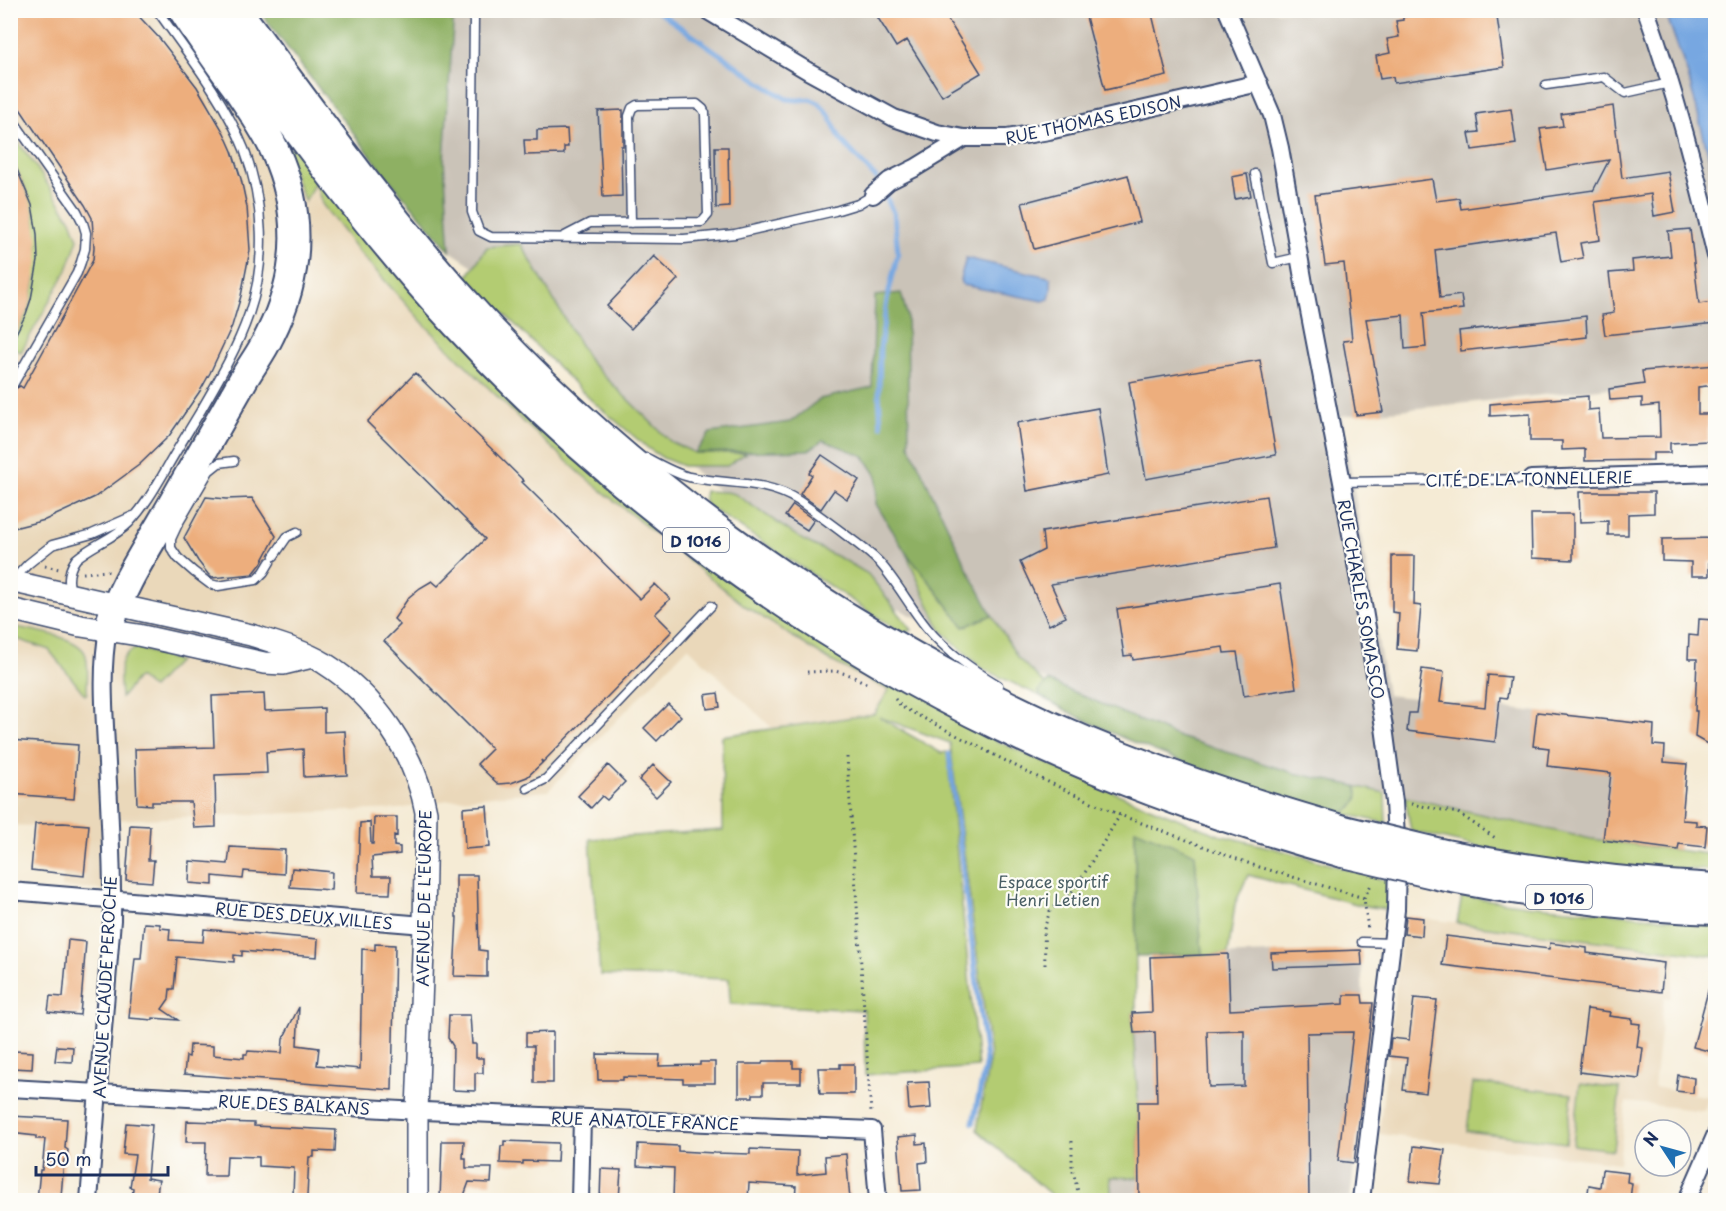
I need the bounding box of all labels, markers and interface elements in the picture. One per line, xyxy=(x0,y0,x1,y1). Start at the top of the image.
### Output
street label: RUE THOMAS EDISON xyxy=(1003,89,1183,149)
street label: CITÉ DE LA TONNELLERIE xyxy=(1425,464,1633,492)
street label: RUE CHARLES SOMASCO xyxy=(1333,497,1391,701)
road number: D 1016 xyxy=(663,528,729,552)
street label: AVENUE DE L'EUROPE xyxy=(409,809,437,987)
park label: Espace sportif Henri Letien xyxy=(998,869,1109,911)
street label: AVENUE CLAUDE PEROCHE xyxy=(86,875,122,1099)
road number: D 1016 xyxy=(1526,885,1592,909)
street label: RUE DES DEUX VILLES xyxy=(214,895,394,935)
street label: RUE DES BALKANS xyxy=(218,1088,370,1120)
street label: RUE ANATOLE FRANCE xyxy=(551,1105,739,1135)
north arrow xyxy=(1633,1118,1693,1178)
text: N xyxy=(1637,1126,1663,1151)
scale bar xyxy=(36,1139,168,1177)
text: 50 m xyxy=(45,1145,92,1172)

